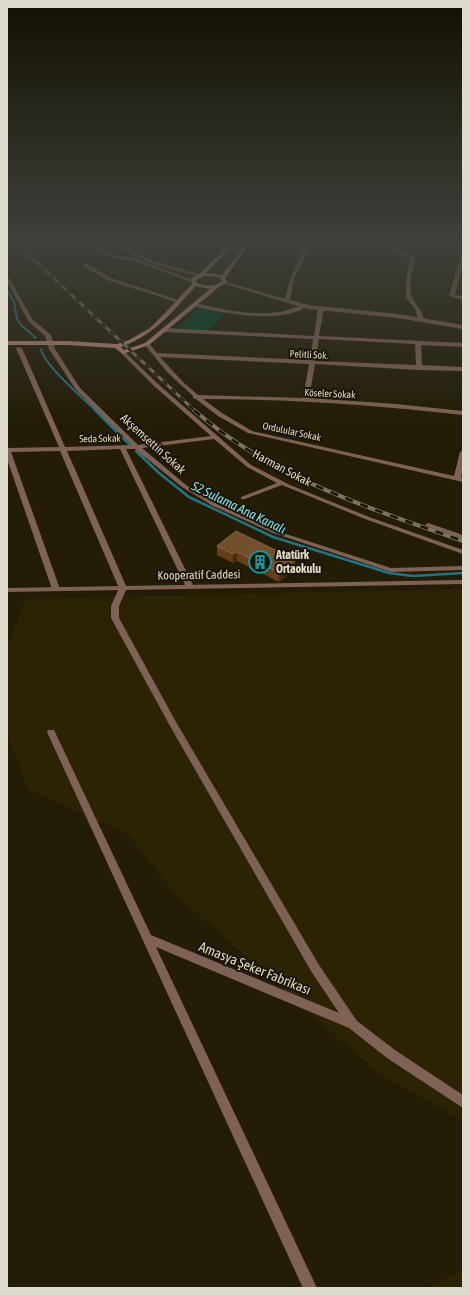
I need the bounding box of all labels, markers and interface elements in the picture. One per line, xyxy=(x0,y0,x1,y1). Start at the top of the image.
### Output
street label: Pelitli Sok. xyxy=(289,348,329,361)
street label: Köseler Sokak xyxy=(304,387,356,400)
street label: Akşemsettin Sokak xyxy=(117,411,189,477)
street label: Ordulular Sokak xyxy=(261,420,323,443)
street label: Seda Sokak xyxy=(79,433,122,444)
street label: Harman Sokak xyxy=(250,447,314,490)
water label: S2 Sulama Ana Kanalı xyxy=(188,478,288,537)
place label: Atatürk Ortaokulu xyxy=(275,548,321,576)
building icon: Atatürk Ortaokulu xyxy=(247,549,273,575)
street label: Kooperatif Caddesi xyxy=(157,567,241,583)
street label: Amasya Şeker Fabrikası xyxy=(197,938,313,998)

